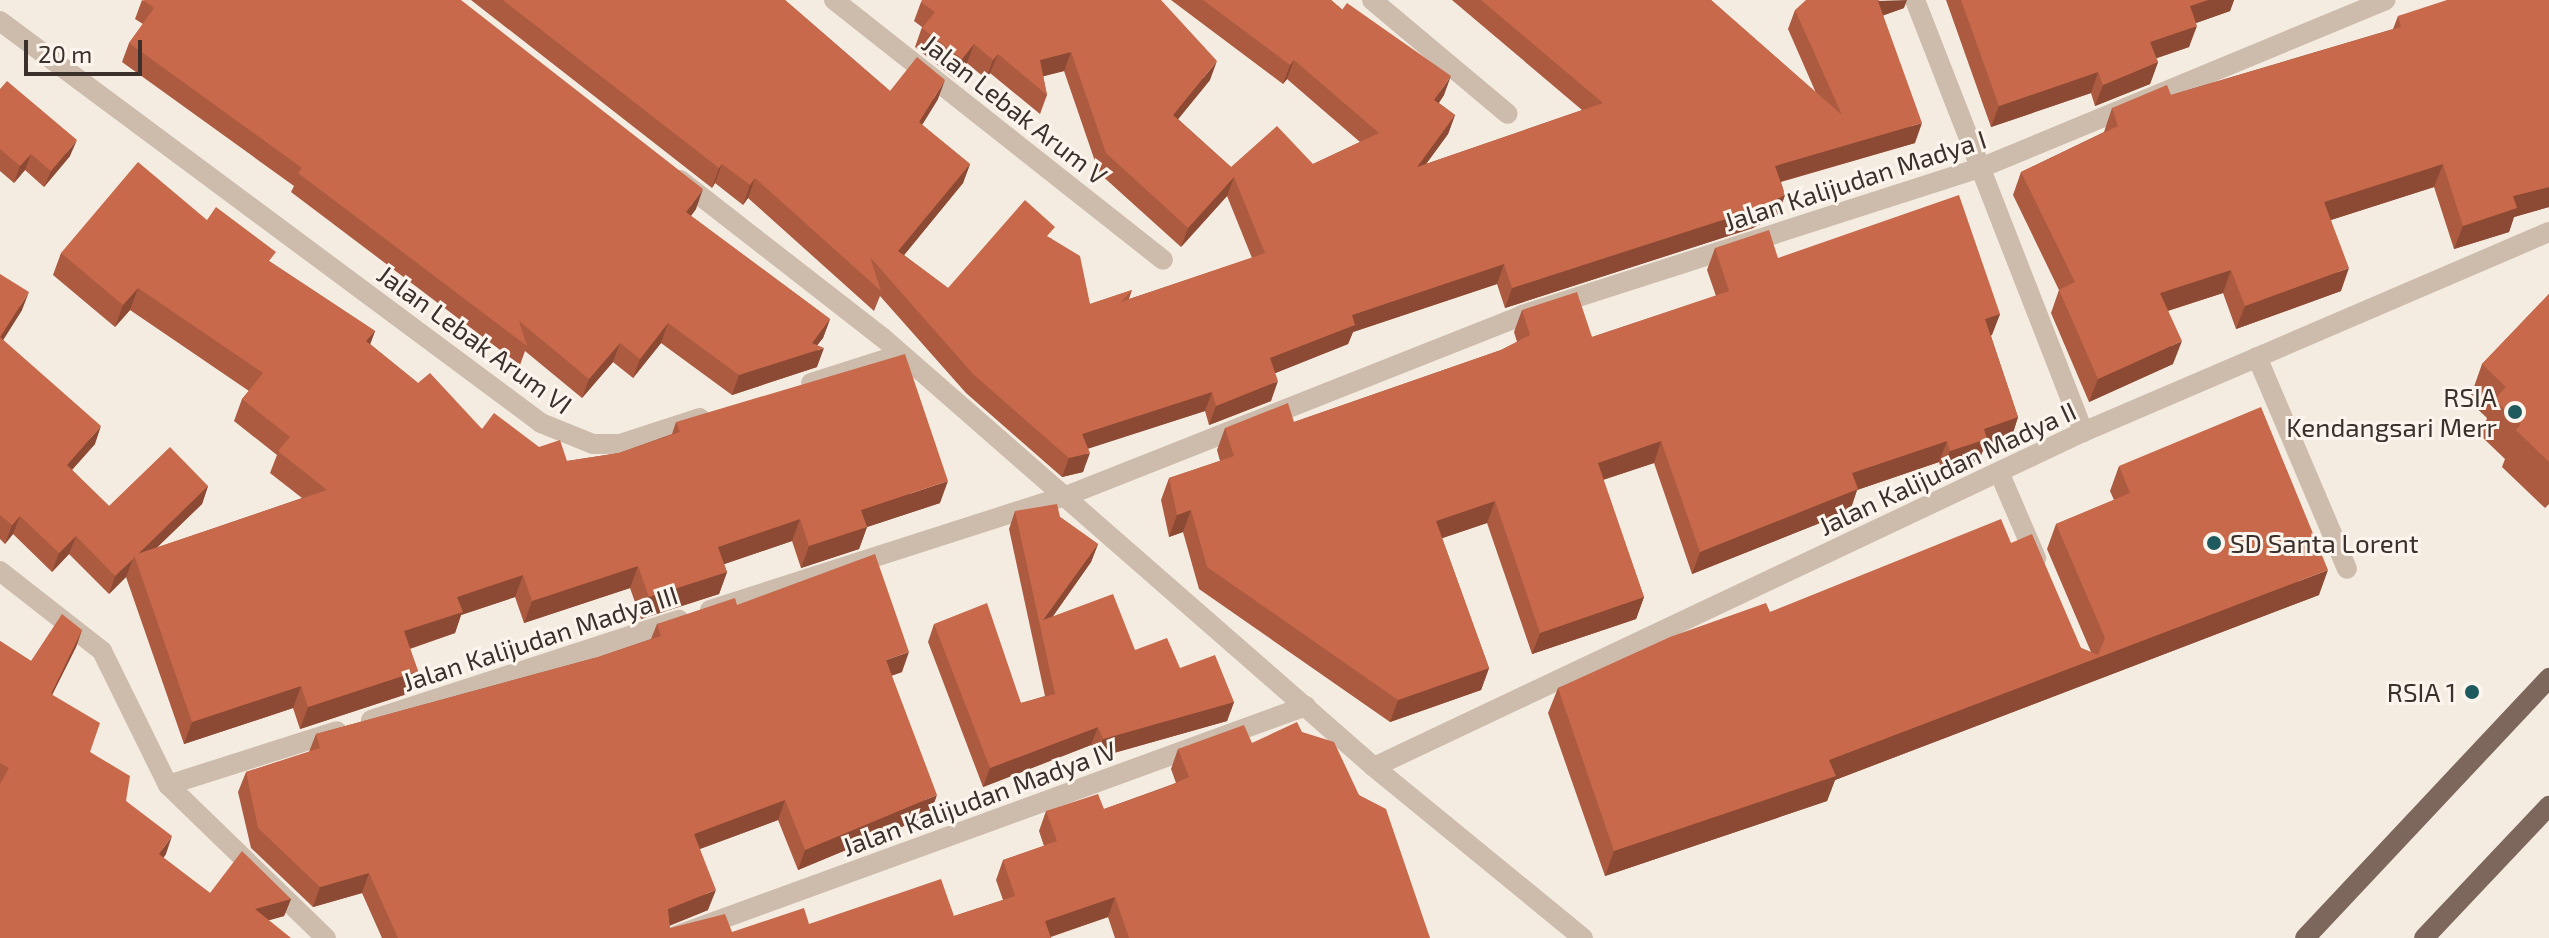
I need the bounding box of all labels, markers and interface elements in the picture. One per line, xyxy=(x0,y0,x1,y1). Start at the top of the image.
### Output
scale bar xyxy=(28,24,146,74)
street label: Jalan Lebak Arum V xyxy=(916,27,1114,191)
text: 20 m xyxy=(38,39,92,68)
street label: Jalan Kalijudan Madya I xyxy=(1720,123,1990,237)
street label: Jalan Lebak Arum VI xyxy=(371,258,579,420)
place label: RSIA Kendangsari Merr xyxy=(2286,381,2497,442)
street label: Jalan Kalijudan Madya II xyxy=(1813,395,2081,541)
marker: RSIA Kendangsari Merr xyxy=(2504,401,2526,423)
place label: SD Santa Lorent xyxy=(2230,527,2419,559)
marker: SD Santa Lorent xyxy=(2205,534,2223,552)
street label: Jalan Kalijudan Madya III xyxy=(399,579,681,697)
place label: RSIA 1 xyxy=(2386,676,2456,708)
marker: RSIA 1 xyxy=(2463,683,2481,701)
street label: Jalan Kalijudan Madya IV xyxy=(838,734,1120,862)

